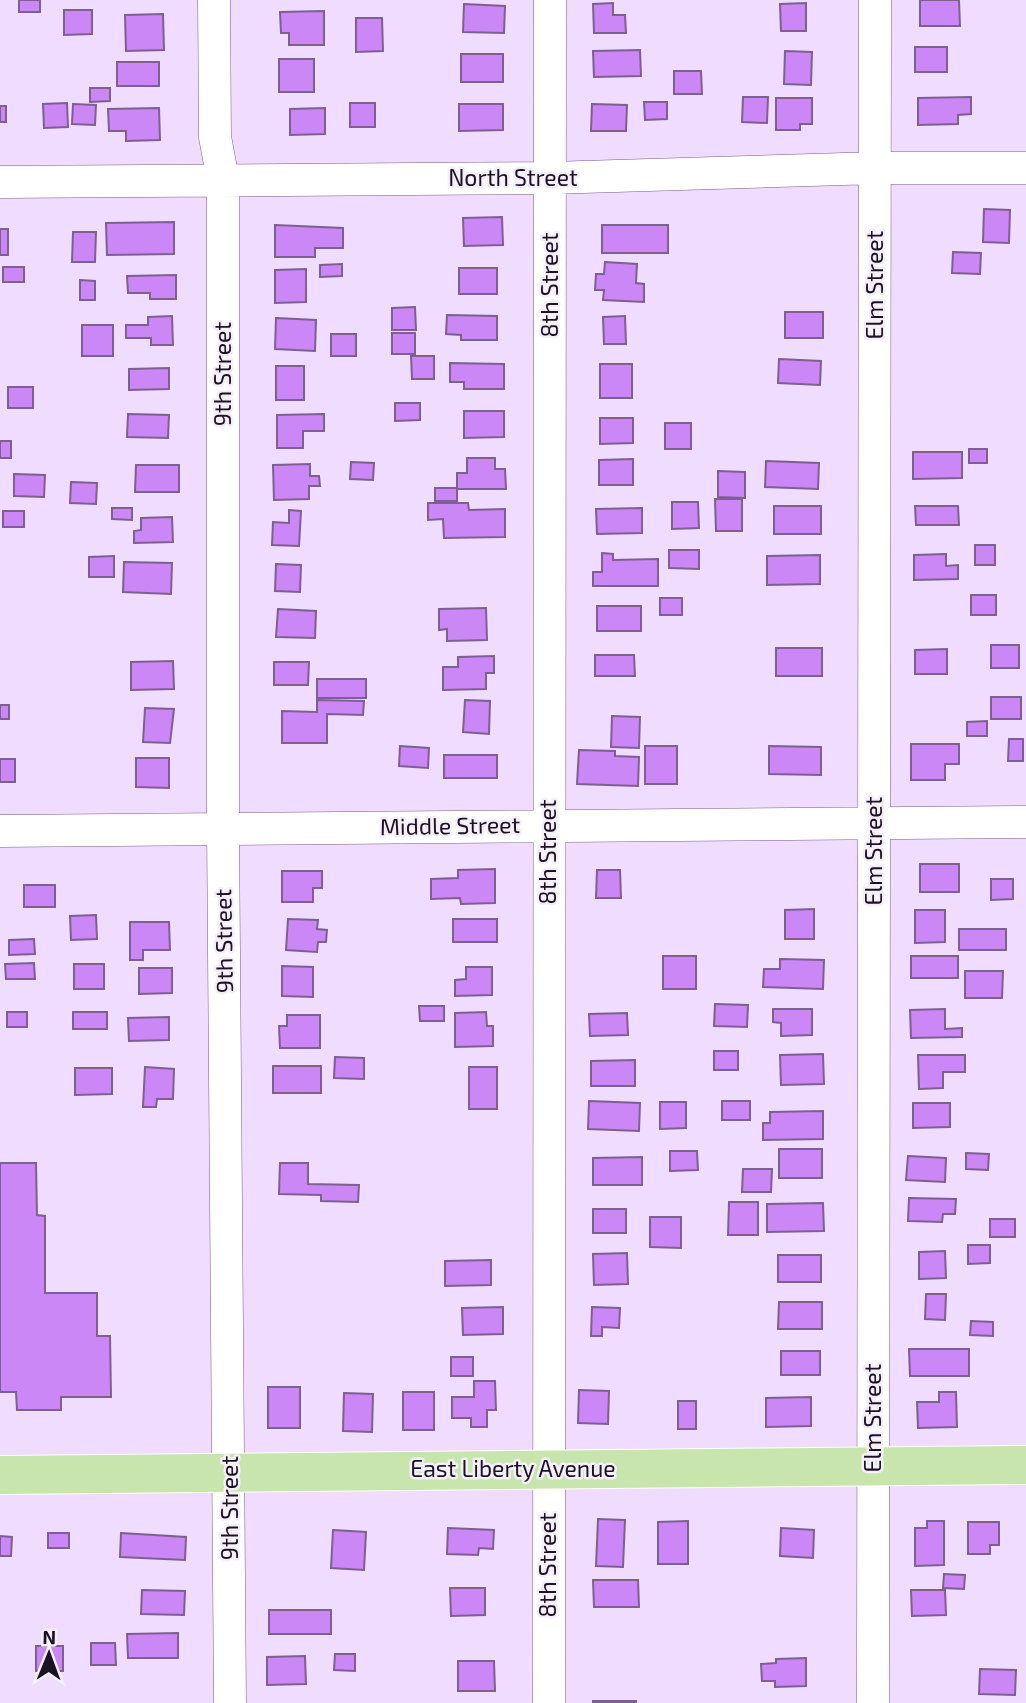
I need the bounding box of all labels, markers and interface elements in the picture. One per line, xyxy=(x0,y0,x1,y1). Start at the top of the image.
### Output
street label: North Street xyxy=(448,163,578,191)
street label: Elm Street xyxy=(860,230,888,339)
street label: 8th Street xyxy=(535,232,563,338)
street label: 9th Street xyxy=(208,322,236,426)
street label: Elm Street xyxy=(859,796,887,905)
street label: 8th Street xyxy=(533,799,561,905)
street label: Middle Street xyxy=(380,810,521,840)
street label: 9th Street xyxy=(208,888,238,993)
street label: Elm Street xyxy=(858,1363,886,1472)
street label: East Liberty Avenue xyxy=(410,1454,616,1482)
street label: 9th Street xyxy=(215,1456,243,1560)
street label: 8th Street xyxy=(533,1512,561,1618)
north arrow xyxy=(14,1619,84,1689)
text: N xyxy=(42,1625,56,1648)

